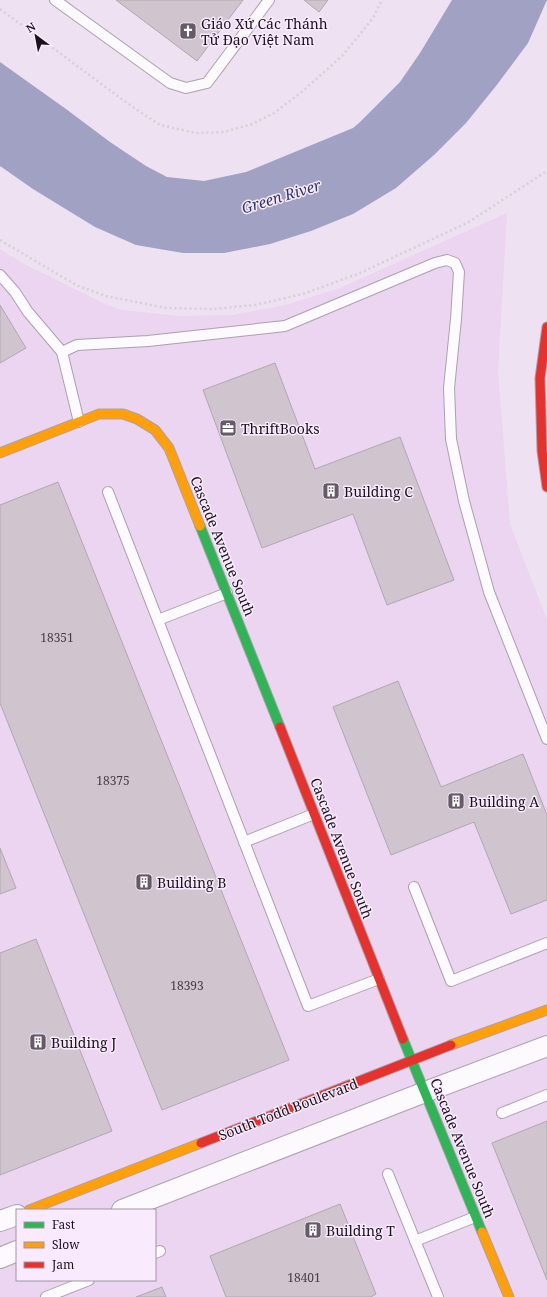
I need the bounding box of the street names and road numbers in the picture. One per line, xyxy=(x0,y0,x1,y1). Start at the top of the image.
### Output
street label: Cascade Avenue South xyxy=(186,473,260,619)
street label: Cascade Avenue South xyxy=(306,775,378,921)
street label: South Todd Boulevard xyxy=(216,1073,361,1144)
street label: Cascade Avenue South xyxy=(426,1075,500,1221)

